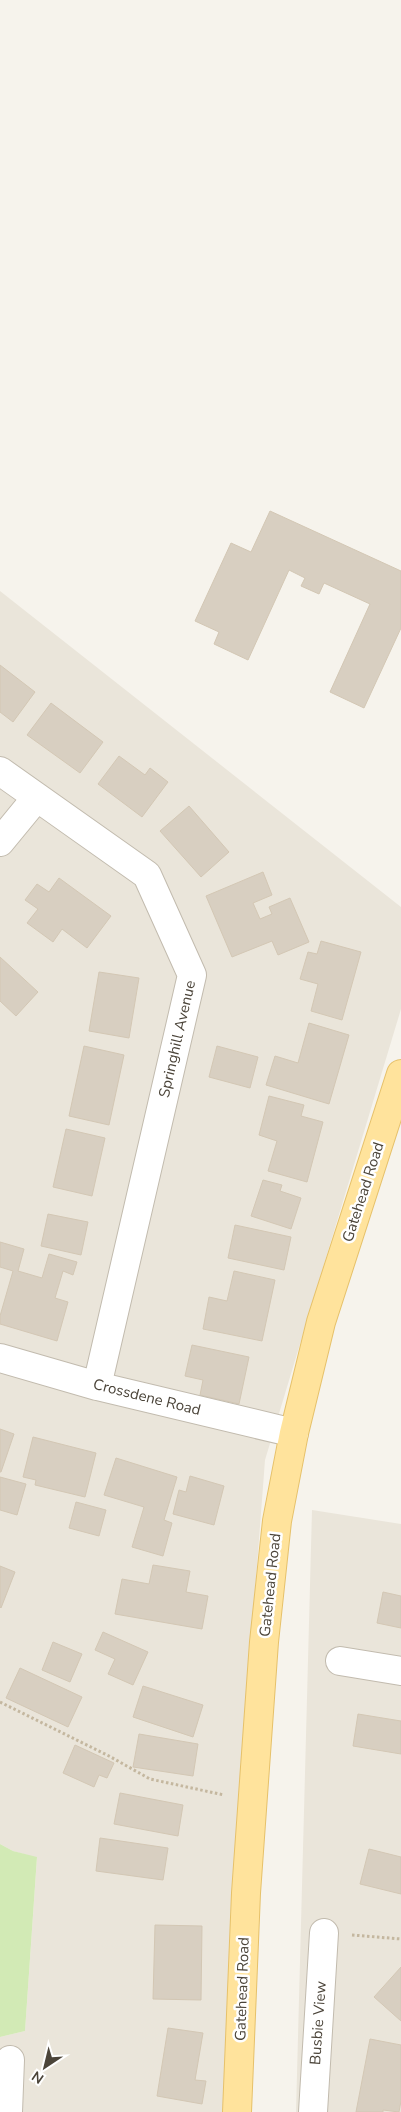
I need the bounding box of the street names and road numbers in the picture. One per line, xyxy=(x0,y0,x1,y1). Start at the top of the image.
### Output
street label: Springhill Avenue xyxy=(154,978,200,1100)
street label: Gatehead Road xyxy=(337,1139,389,1245)
street label: Crossdene Road xyxy=(91,1374,203,1420)
street label: Gatehead Road xyxy=(255,1532,285,1638)
street label: Gatehead Road xyxy=(230,1937,254,2041)
street label: Busbie View xyxy=(305,1980,331,2066)

